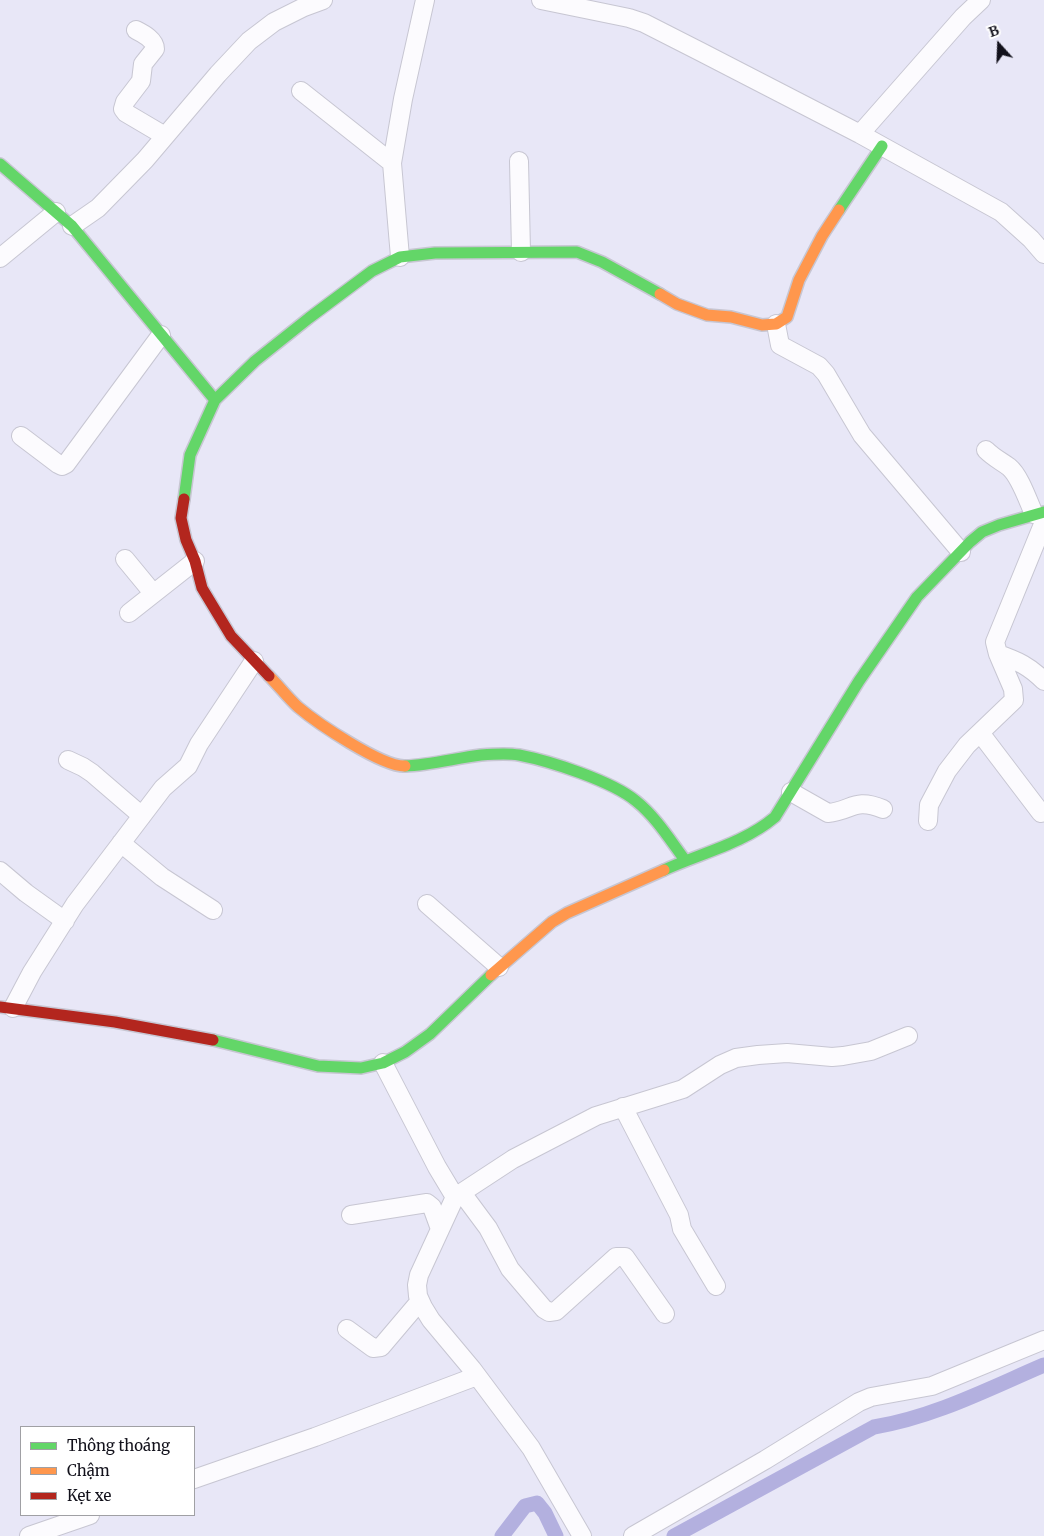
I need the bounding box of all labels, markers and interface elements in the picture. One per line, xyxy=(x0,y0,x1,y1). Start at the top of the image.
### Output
north arrow xyxy=(974,20,1024,70)
text: B xyxy=(986,21,1002,41)
legend xyxy=(20,1426,195,1516)
text: Thông thoáng xyxy=(67,1436,170,1455)
text: Chậm xyxy=(67,1461,110,1480)
text: Kẹt xe xyxy=(67,1486,111,1505)

